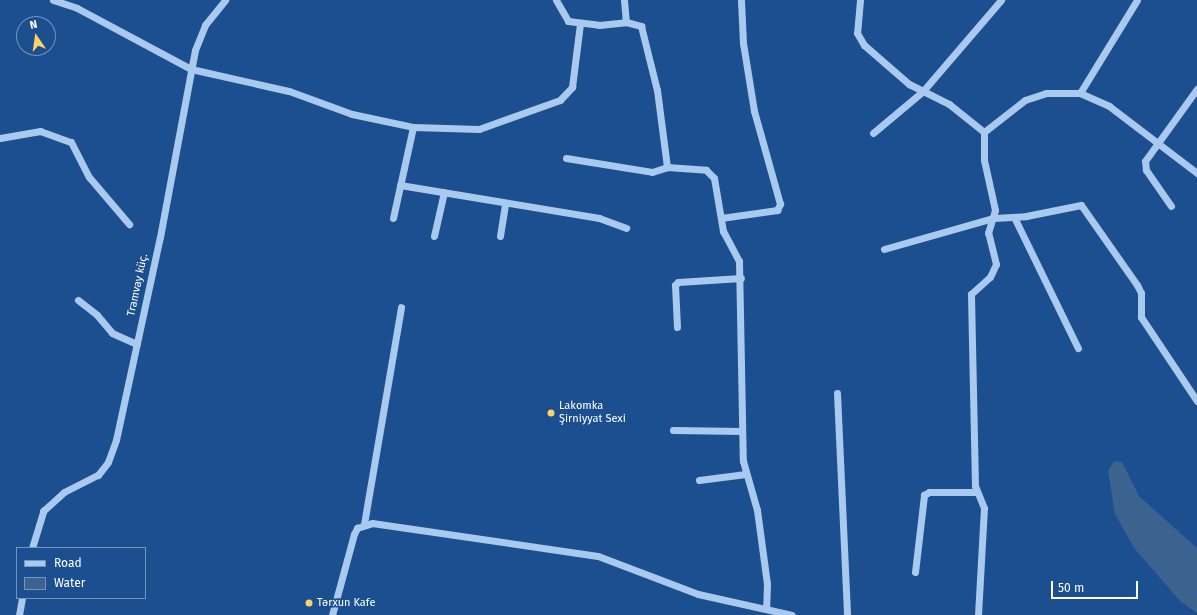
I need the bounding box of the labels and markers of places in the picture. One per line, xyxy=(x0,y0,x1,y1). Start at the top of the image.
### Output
place label: Lakomka Şirniyyat Sexi xyxy=(559,400,626,426)
marker: Lakomka Şirniyyat Sexi xyxy=(546,408,556,418)
place label: Tərxun Kafe xyxy=(317,596,375,610)
marker: Tərxun Kafe xyxy=(304,598,314,608)

